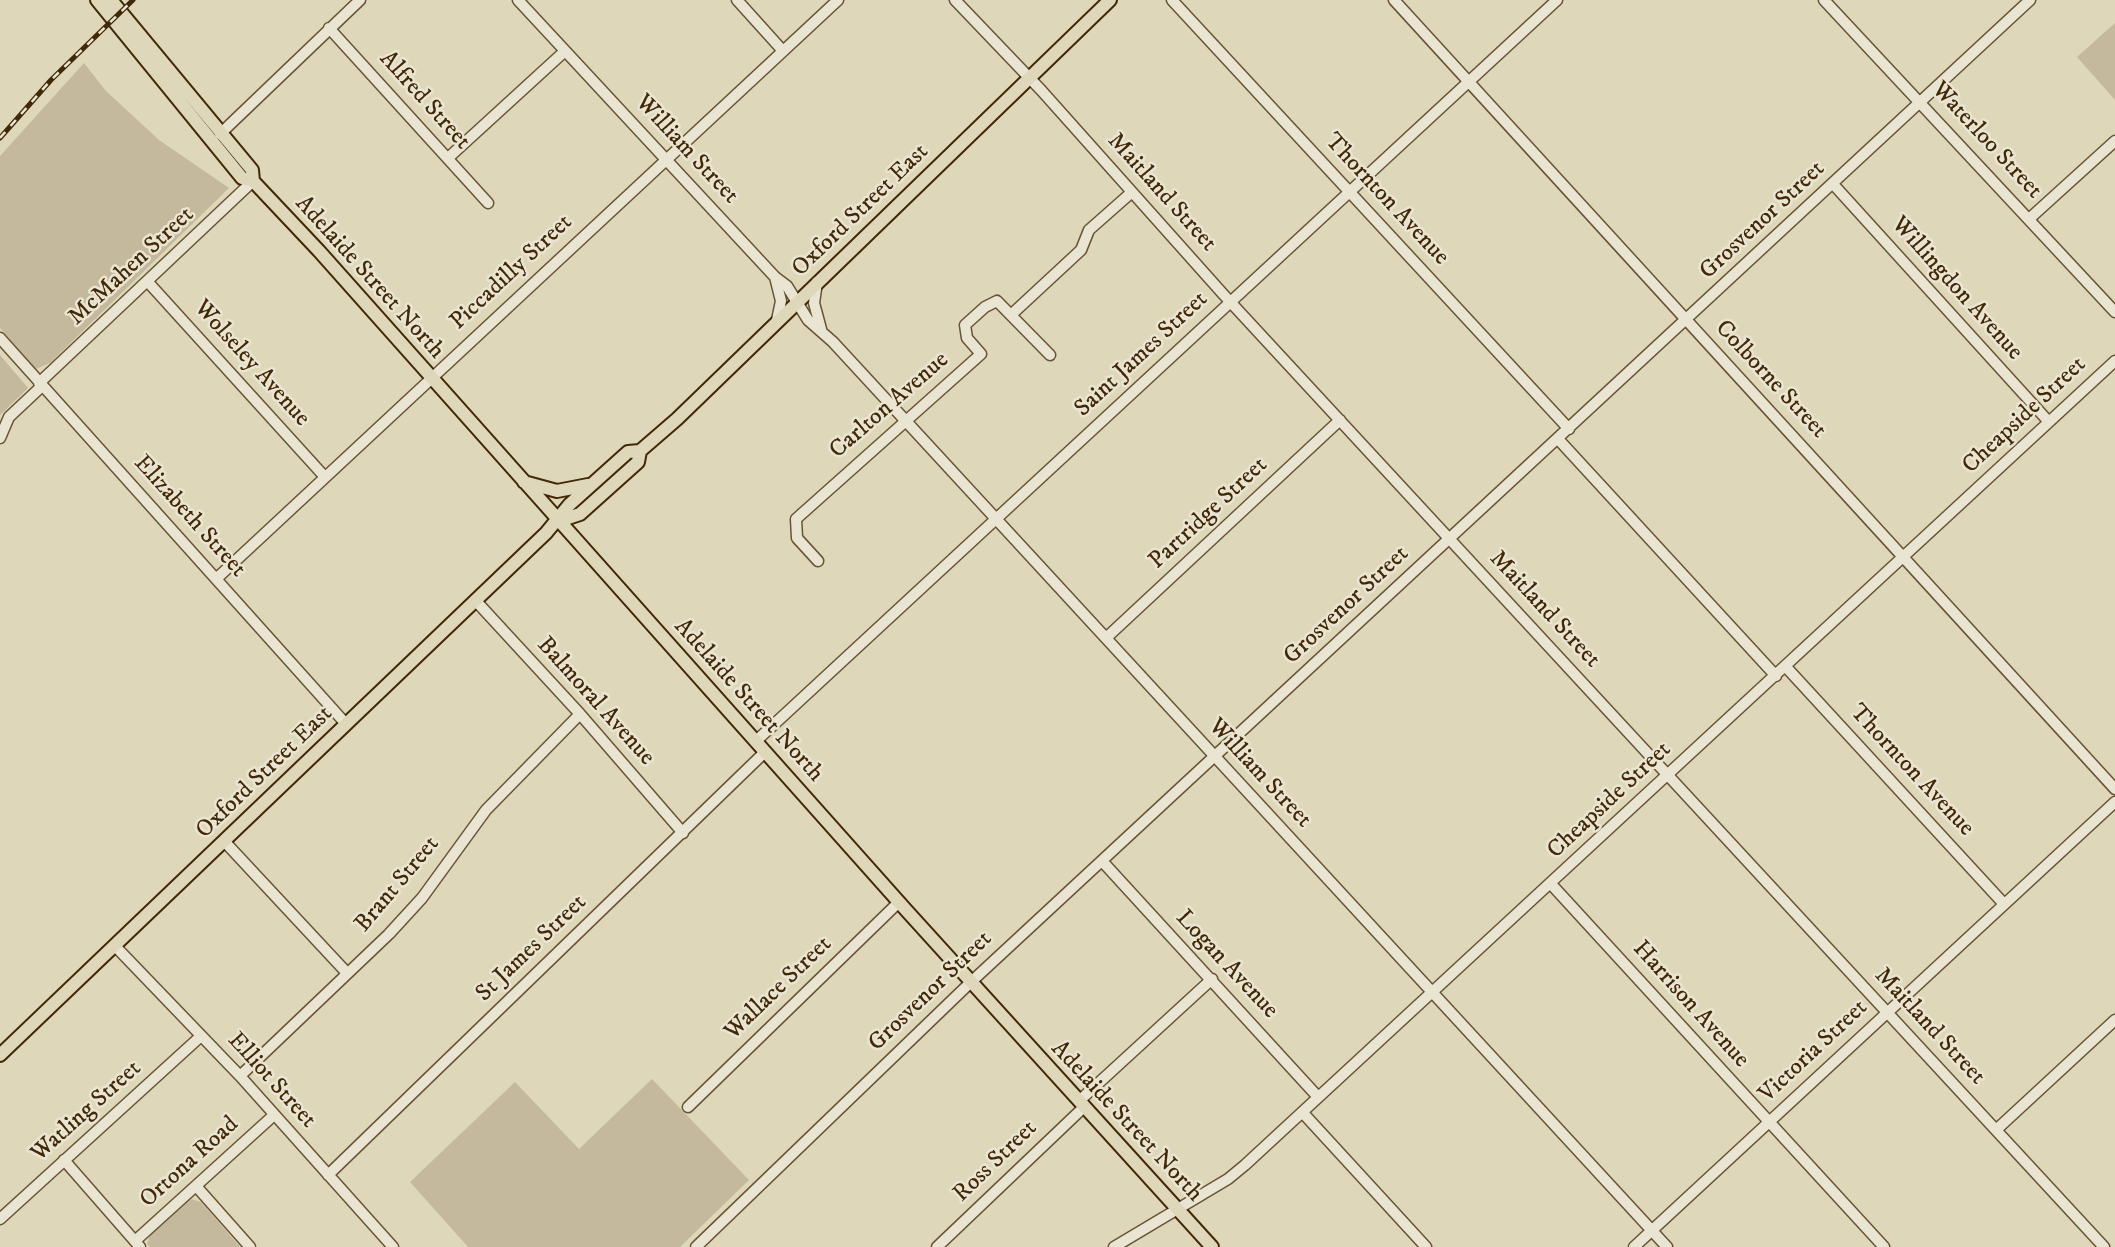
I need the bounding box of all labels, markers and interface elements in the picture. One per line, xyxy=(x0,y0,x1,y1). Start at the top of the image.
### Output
street label: Alfred Street xyxy=(372,46,476,156)
street label: Waterloo Street xyxy=(1924,76,2048,206)
street label: William Street xyxy=(628,89,744,211)
street label: Maitland Street xyxy=(1100,128,1222,258)
street label: Thornton Avenue xyxy=(1318,128,1454,272)
street label: Oxford Street East xyxy=(787,139,935,283)
street label: Grosvenor Street xyxy=(1694,156,1832,286)
street label: Adelaide Street North xyxy=(288,190,450,366)
street label: McMahen Street xyxy=(63,202,201,332)
street label: Piccadilly Street xyxy=(445,209,579,337)
street label: Willingdon Avenue xyxy=(1884,211,2028,367)
street label: Saint James Street xyxy=(1070,286,1214,424)
street label: Wolseley Avenue xyxy=(187,295,315,433)
street label: Colborne Street xyxy=(1708,315,1832,445)
street label: Carlton Avenue xyxy=(825,346,955,466)
street label: Cheapside Street xyxy=(1957,351,2093,481)
street label: Elizabeth Street xyxy=(127,450,251,584)
street label: Partridge Street xyxy=(1144,452,1274,576)
street label: Grosvenor Street xyxy=(1278,541,1416,671)
street label: Maitland Street xyxy=(1482,545,1606,675)
street label: Adelaide Street North xyxy=(667,613,829,789)
street label: Balmoral Avenue xyxy=(530,632,660,772)
street label: Thornton Avenue xyxy=(1843,699,1979,843)
street label: Oxford Street East xyxy=(191,701,339,845)
street label: William Street xyxy=(1201,713,1317,835)
street label: Cheapside Street xyxy=(1542,736,1678,866)
street label: Brant Street xyxy=(350,831,446,939)
street label: St James Street xyxy=(471,889,593,1009)
street label: Logan Avenue xyxy=(1169,905,1283,1025)
street label: Grosvenor Street xyxy=(863,926,999,1058)
street label: Wallace Street xyxy=(720,931,838,1047)
street label: Harrison Avenue xyxy=(1625,936,1755,1074)
street label: Maitland Street xyxy=(1867,962,1991,1092)
street label: Victoria Street xyxy=(1754,994,1874,1110)
street label: Elliot Street xyxy=(221,1027,321,1135)
street label: Adelaide Street North xyxy=(1044,1035,1208,1209)
street label: Watling Street xyxy=(26,1055,148,1169)
street label: Ortona Road xyxy=(135,1111,245,1215)
street label: Ross Street xyxy=(948,1115,1044,1209)

